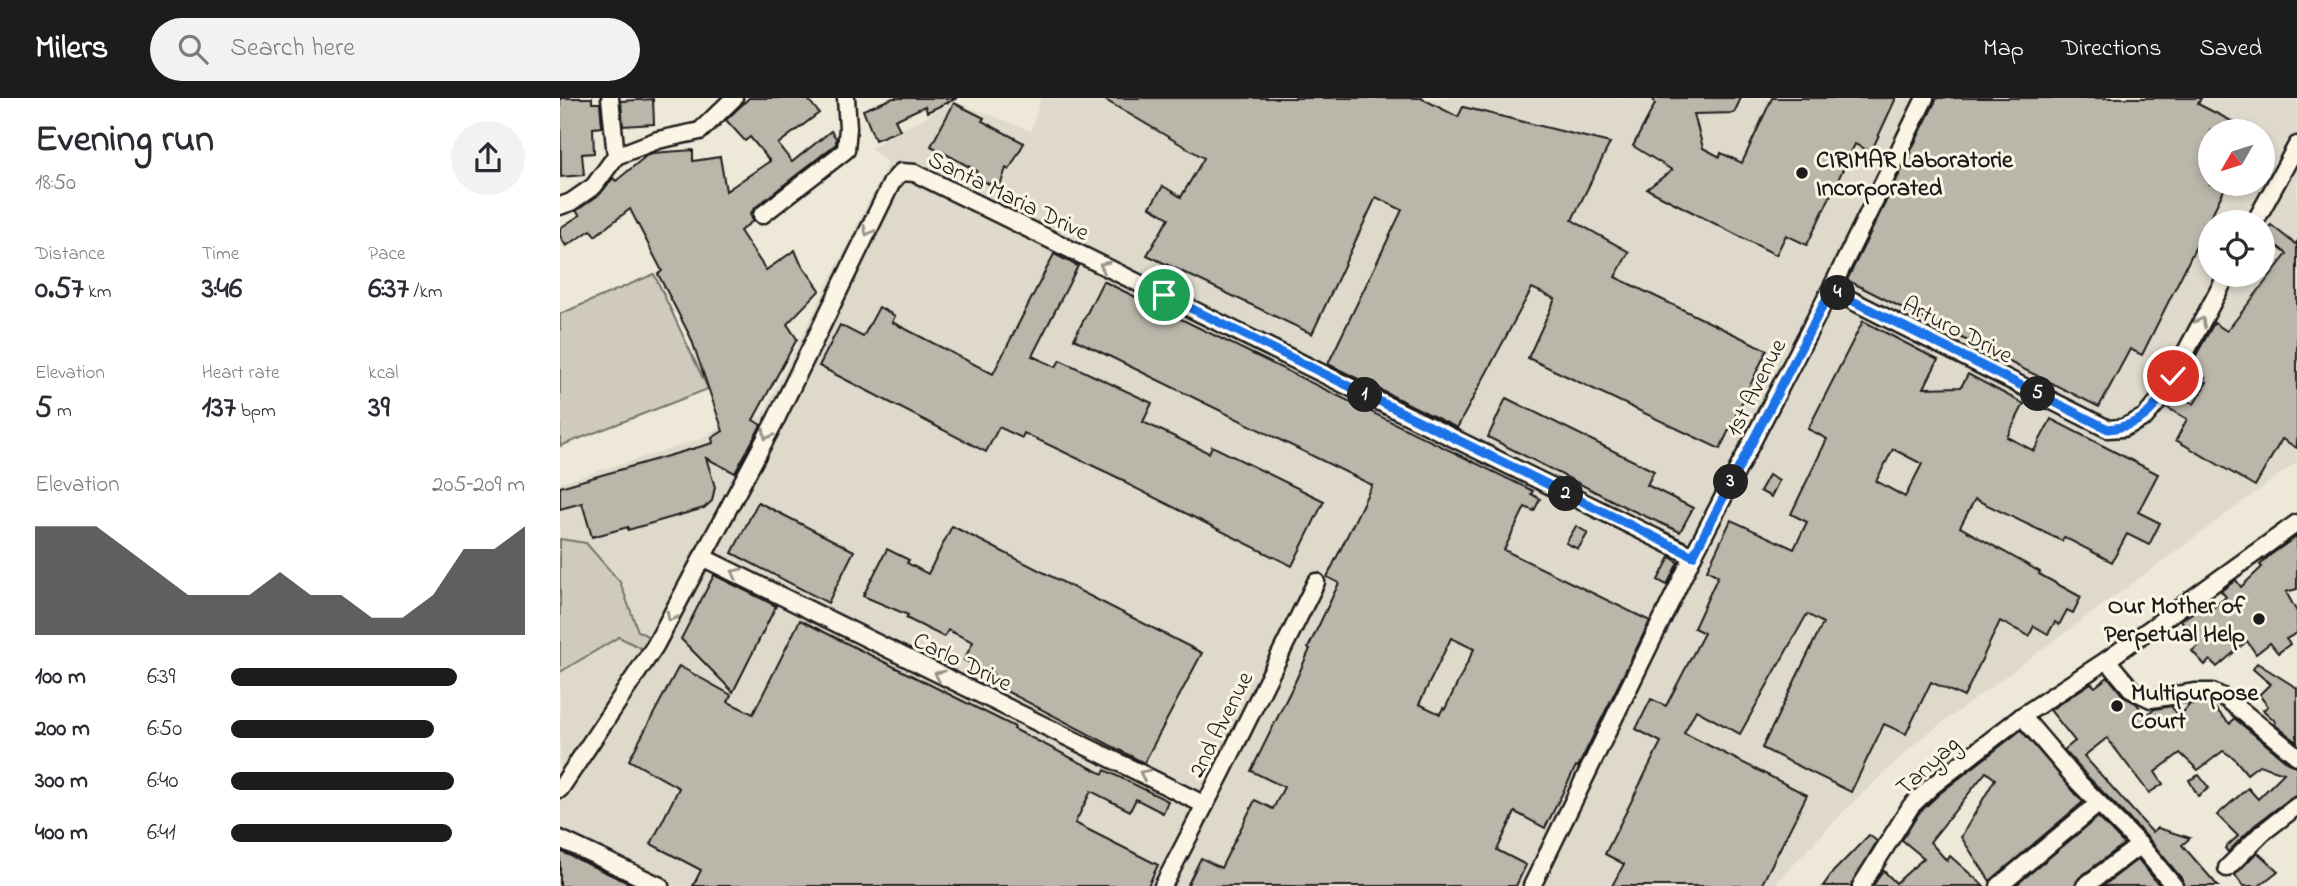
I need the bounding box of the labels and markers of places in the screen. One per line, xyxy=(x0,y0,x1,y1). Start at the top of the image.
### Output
place label: CIRIMAR Laboratorie Incorporated xyxy=(1816,144,2014,207)
marker: CIRIMAR Laboratorie Incorporated xyxy=(1794,165,1810,181)
pin xyxy=(1134,265,1194,325)
pin: 4 xyxy=(1820,276,1856,310)
pin xyxy=(2143,346,2203,406)
pin: 5 xyxy=(2020,376,2056,412)
pin: 1 xyxy=(1348,378,1382,412)
pin: 3 xyxy=(1714,464,1748,500)
pin: 2 xyxy=(1548,476,1584,512)
place label: Our Mother of Perpetual Help xyxy=(2104,590,2246,653)
marker: Our Mother of Perpetual Help xyxy=(2251,611,2267,627)
place label: Multipurpose Court xyxy=(2131,677,2260,740)
marker: Multipurpose Court xyxy=(2109,698,2125,714)

